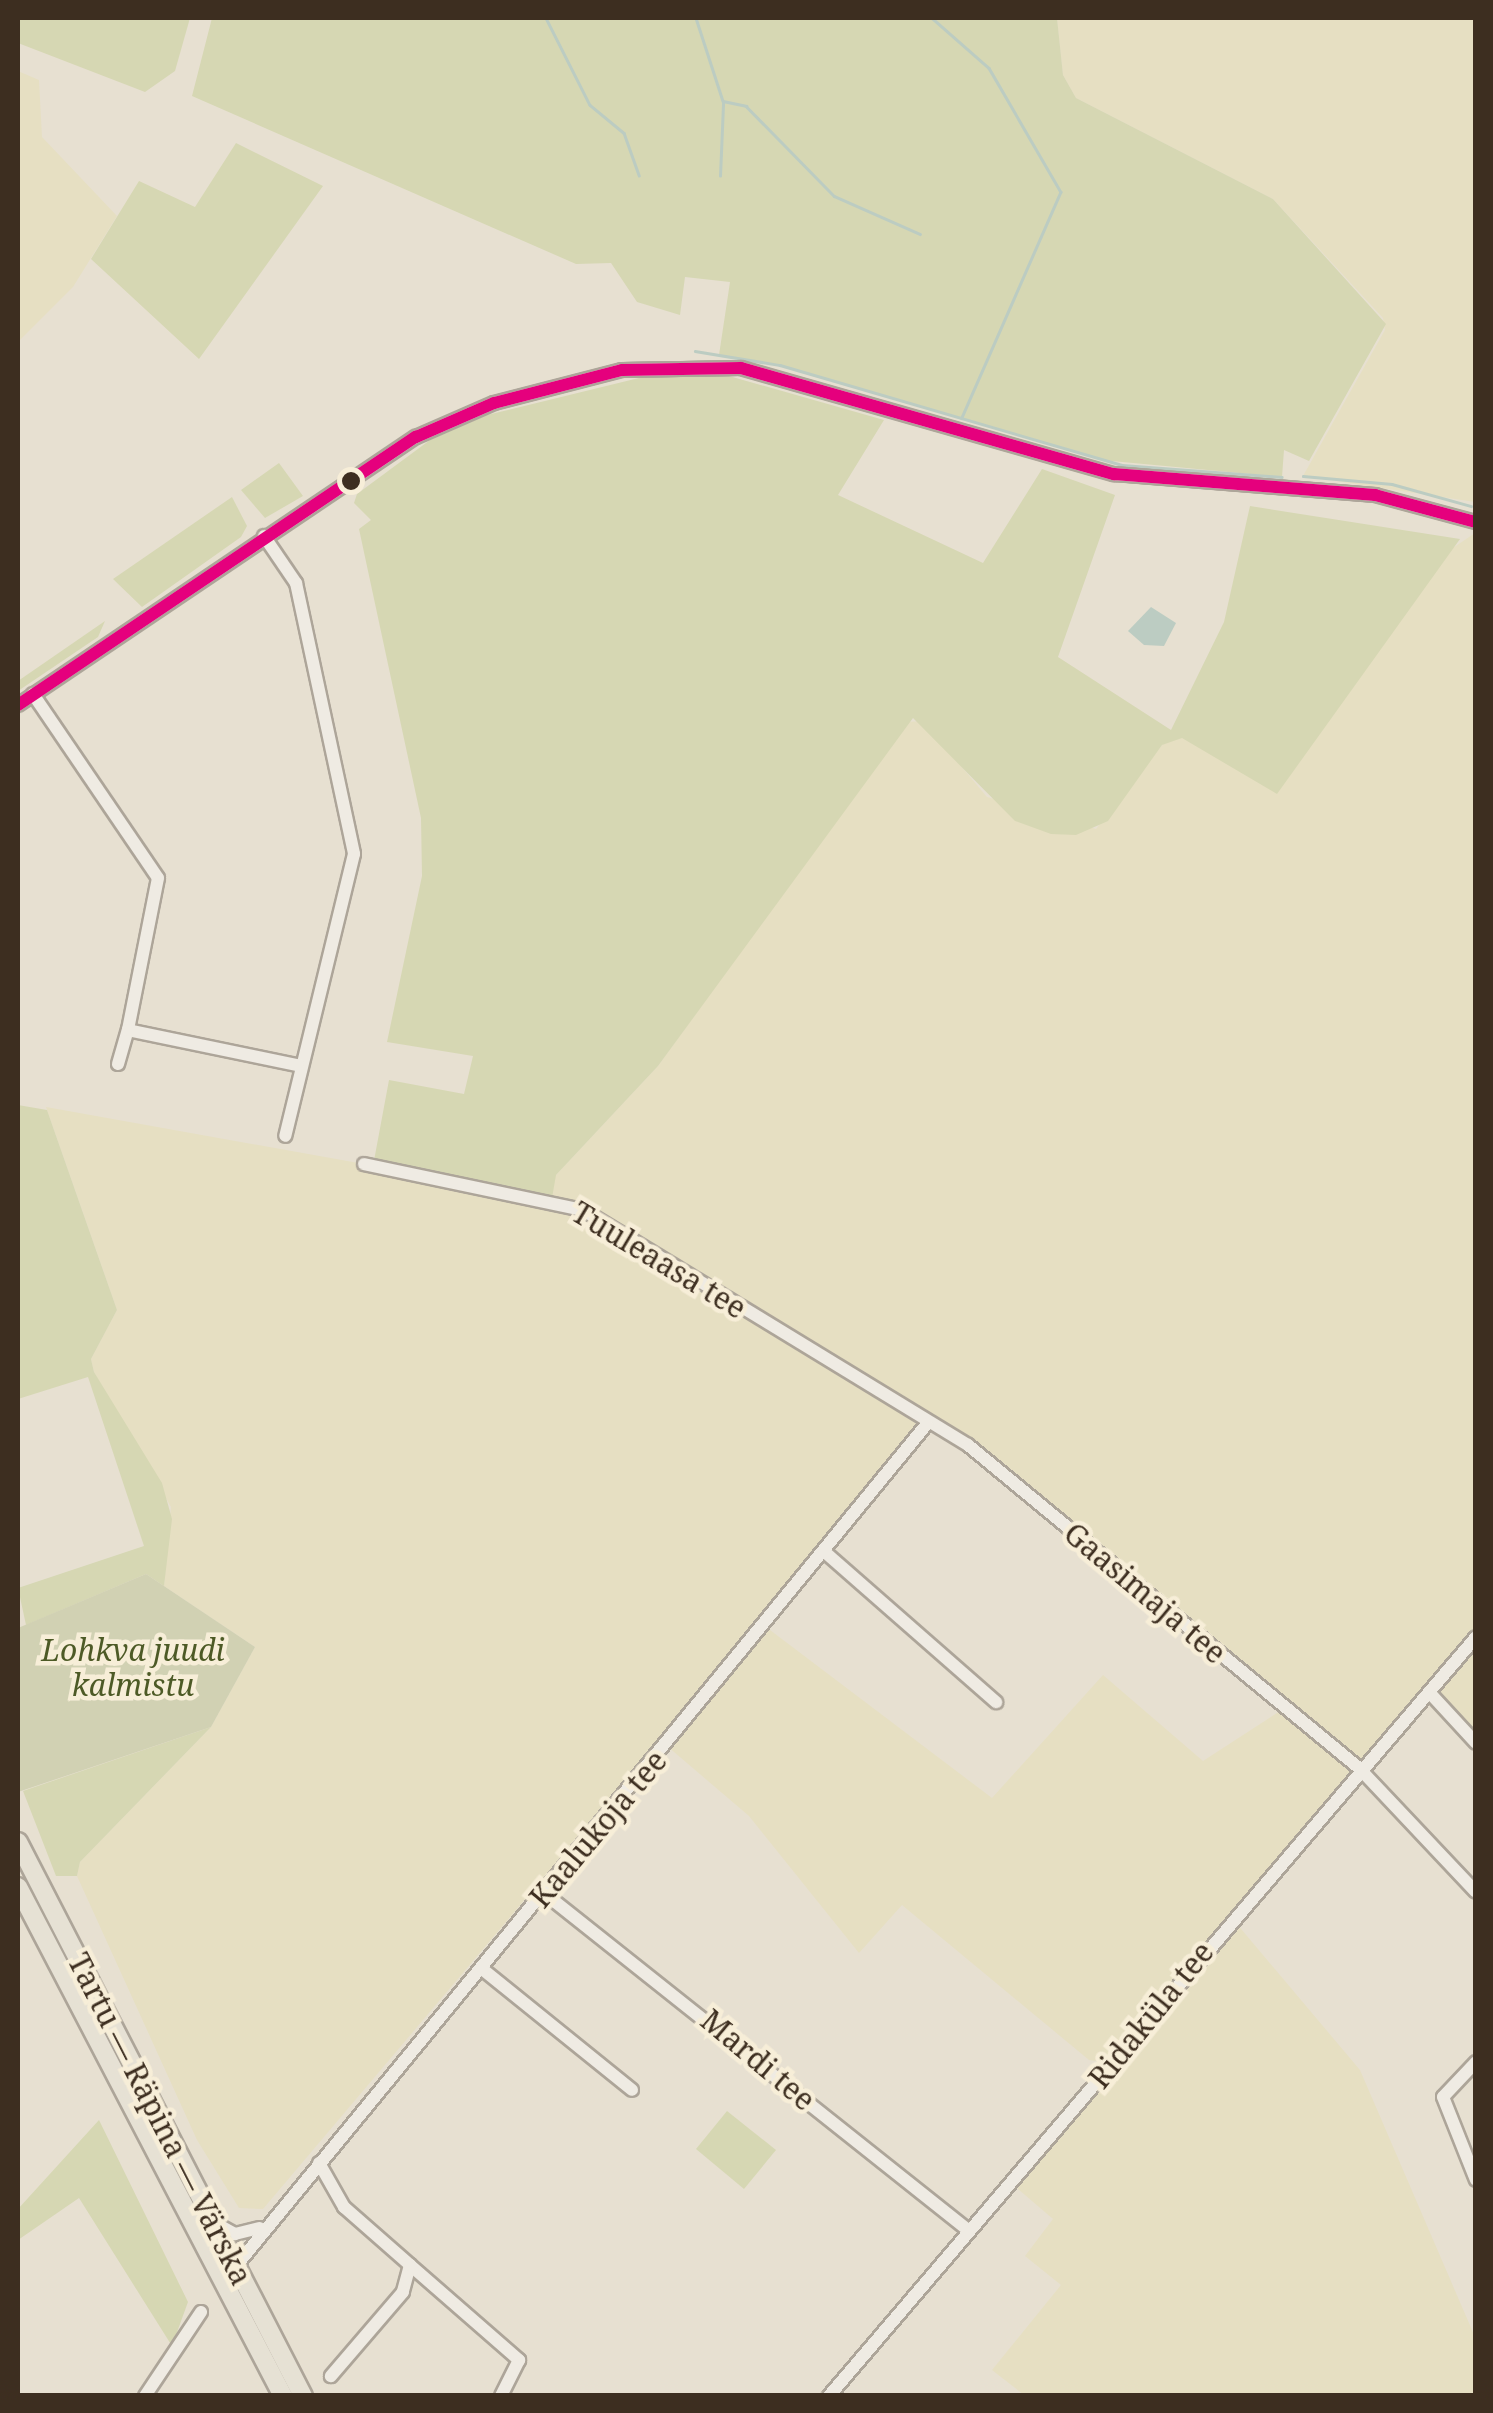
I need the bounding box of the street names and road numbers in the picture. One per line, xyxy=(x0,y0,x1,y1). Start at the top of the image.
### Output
street label: Tuuleaasa tee xyxy=(566,1194,752,1326)
street label: Gaasimaja tee xyxy=(1057,1515,1233,1671)
street label: Kaalukoja tee xyxy=(522,1743,674,1915)
street label: Ridaküla tee xyxy=(1081,1935,1221,2095)
street label: Tartu — Räpina — Värska xyxy=(61,1947,259,2291)
street label: Mardi tee xyxy=(694,2002,822,2118)

